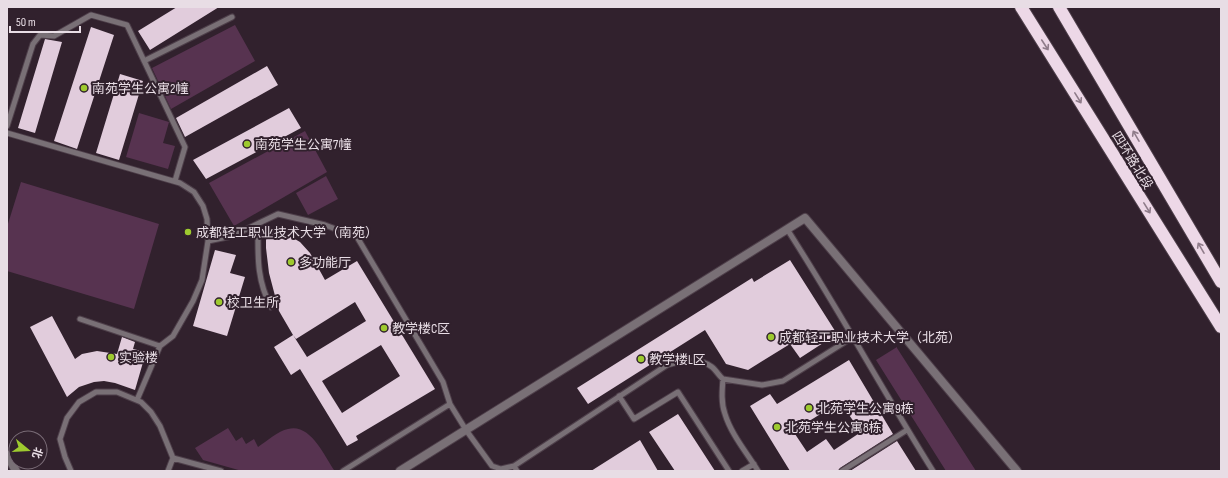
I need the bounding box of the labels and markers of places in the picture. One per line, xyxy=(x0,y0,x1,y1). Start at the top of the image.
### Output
place label: 南苑学生公寓2幢 xyxy=(92,81,188,97)
marker: 南苑学生公寓2幢 xyxy=(79,83,89,93)
place label: 南苑学生公寓7幢 xyxy=(255,137,351,153)
marker: 南苑学生公寓7幢 xyxy=(242,139,252,149)
place label: 成都轻工职业技术大学（南苑） xyxy=(196,225,378,241)
marker: 成都轻工职业技术大学（南苑） xyxy=(183,227,193,237)
place label: 多功能厅 xyxy=(299,255,351,271)
marker: 多功能厅 xyxy=(286,257,296,267)
place label: 校卫生所 xyxy=(227,295,279,311)
marker: 校卫生所 xyxy=(214,297,224,307)
place label: 教学楼C区 xyxy=(392,321,450,337)
marker: 教学楼C区 xyxy=(379,323,389,333)
place label: 成都轻工职业技术大学（北苑） xyxy=(779,330,961,346)
marker: 成都轻工职业技术大学（北苑） xyxy=(766,332,776,342)
place label: 实验楼 xyxy=(119,350,158,366)
marker: 实验楼 xyxy=(106,352,116,362)
place label: 教学楼L区 xyxy=(649,352,706,368)
marker: 教学楼L区 xyxy=(636,354,646,364)
place label: 北苑学生公寓9栋 xyxy=(817,401,914,417)
marker: 北苑学生公寓9栋 xyxy=(804,403,814,413)
place label: 北苑学生公寓8栋 xyxy=(785,420,882,436)
marker: 北苑学生公寓8栋 xyxy=(772,422,782,432)

